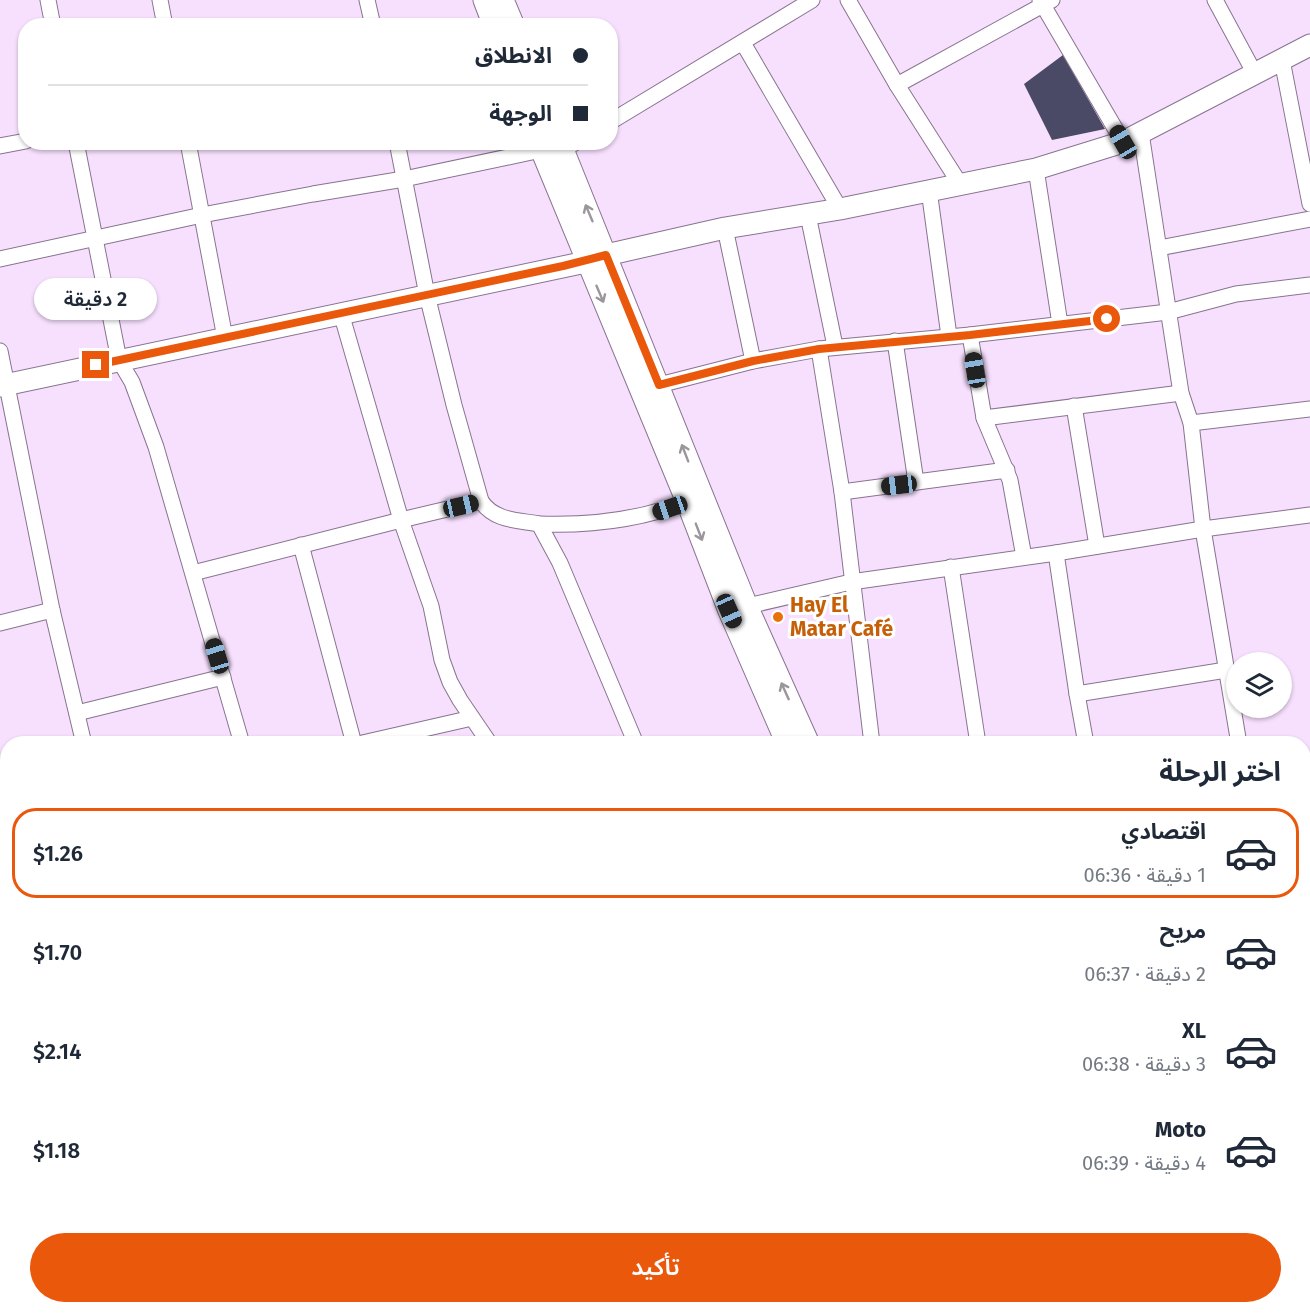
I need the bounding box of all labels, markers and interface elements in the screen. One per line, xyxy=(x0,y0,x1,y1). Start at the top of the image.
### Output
text: الانطلاق xyxy=(475,42,552,69)
text: الوجهة xyxy=(489,100,552,127)
car xyxy=(1106,122,1140,162)
one-way arrow xyxy=(583,205,594,223)
callout: 2 دقيقة xyxy=(34,278,158,320)
one-way arrow xyxy=(595,284,606,303)
text: 2 دقيقة xyxy=(64,287,127,311)
route start xyxy=(1093,305,1120,332)
route end xyxy=(82,351,109,378)
car xyxy=(963,351,987,389)
one-way arrow xyxy=(679,444,690,462)
car xyxy=(880,474,918,496)
car xyxy=(441,493,481,519)
car xyxy=(650,494,690,522)
one-way arrow xyxy=(694,523,705,541)
car xyxy=(713,591,745,631)
place label: Hay El Matar Café xyxy=(790,592,893,642)
marker: Hay El Matar Café xyxy=(771,610,785,624)
car xyxy=(203,636,231,676)
map controls xyxy=(1226,652,1292,718)
button: layers xyxy=(1226,652,1292,718)
one-way arrow xyxy=(778,682,790,700)
text: اختر الرحلة xyxy=(1159,756,1281,788)
text: اقتصادي xyxy=(1121,818,1206,845)
icon: car xyxy=(1224,826,1278,880)
text: $1.26 xyxy=(33,840,83,867)
text: 1 دقيقة · 06:36 xyxy=(1084,863,1206,887)
text: مريح xyxy=(1160,917,1206,944)
icon: car xyxy=(1224,925,1278,979)
text: $1.70 xyxy=(33,939,82,966)
text: 2 دقيقة · 06:37 xyxy=(1084,962,1206,986)
text: XL xyxy=(1182,1017,1206,1044)
icon: car xyxy=(1224,1024,1278,1078)
text: $2.14 xyxy=(33,1038,81,1065)
text: 3 دقيقة · 06:38 xyxy=(1082,1052,1206,1076)
text: Moto xyxy=(1155,1116,1206,1143)
icon: car xyxy=(1224,1123,1278,1177)
text: $1.18 xyxy=(33,1137,80,1164)
text: 4 دقيقة · 06:39 xyxy=(1082,1151,1206,1175)
button: تأكيد xyxy=(30,1233,1281,1302)

